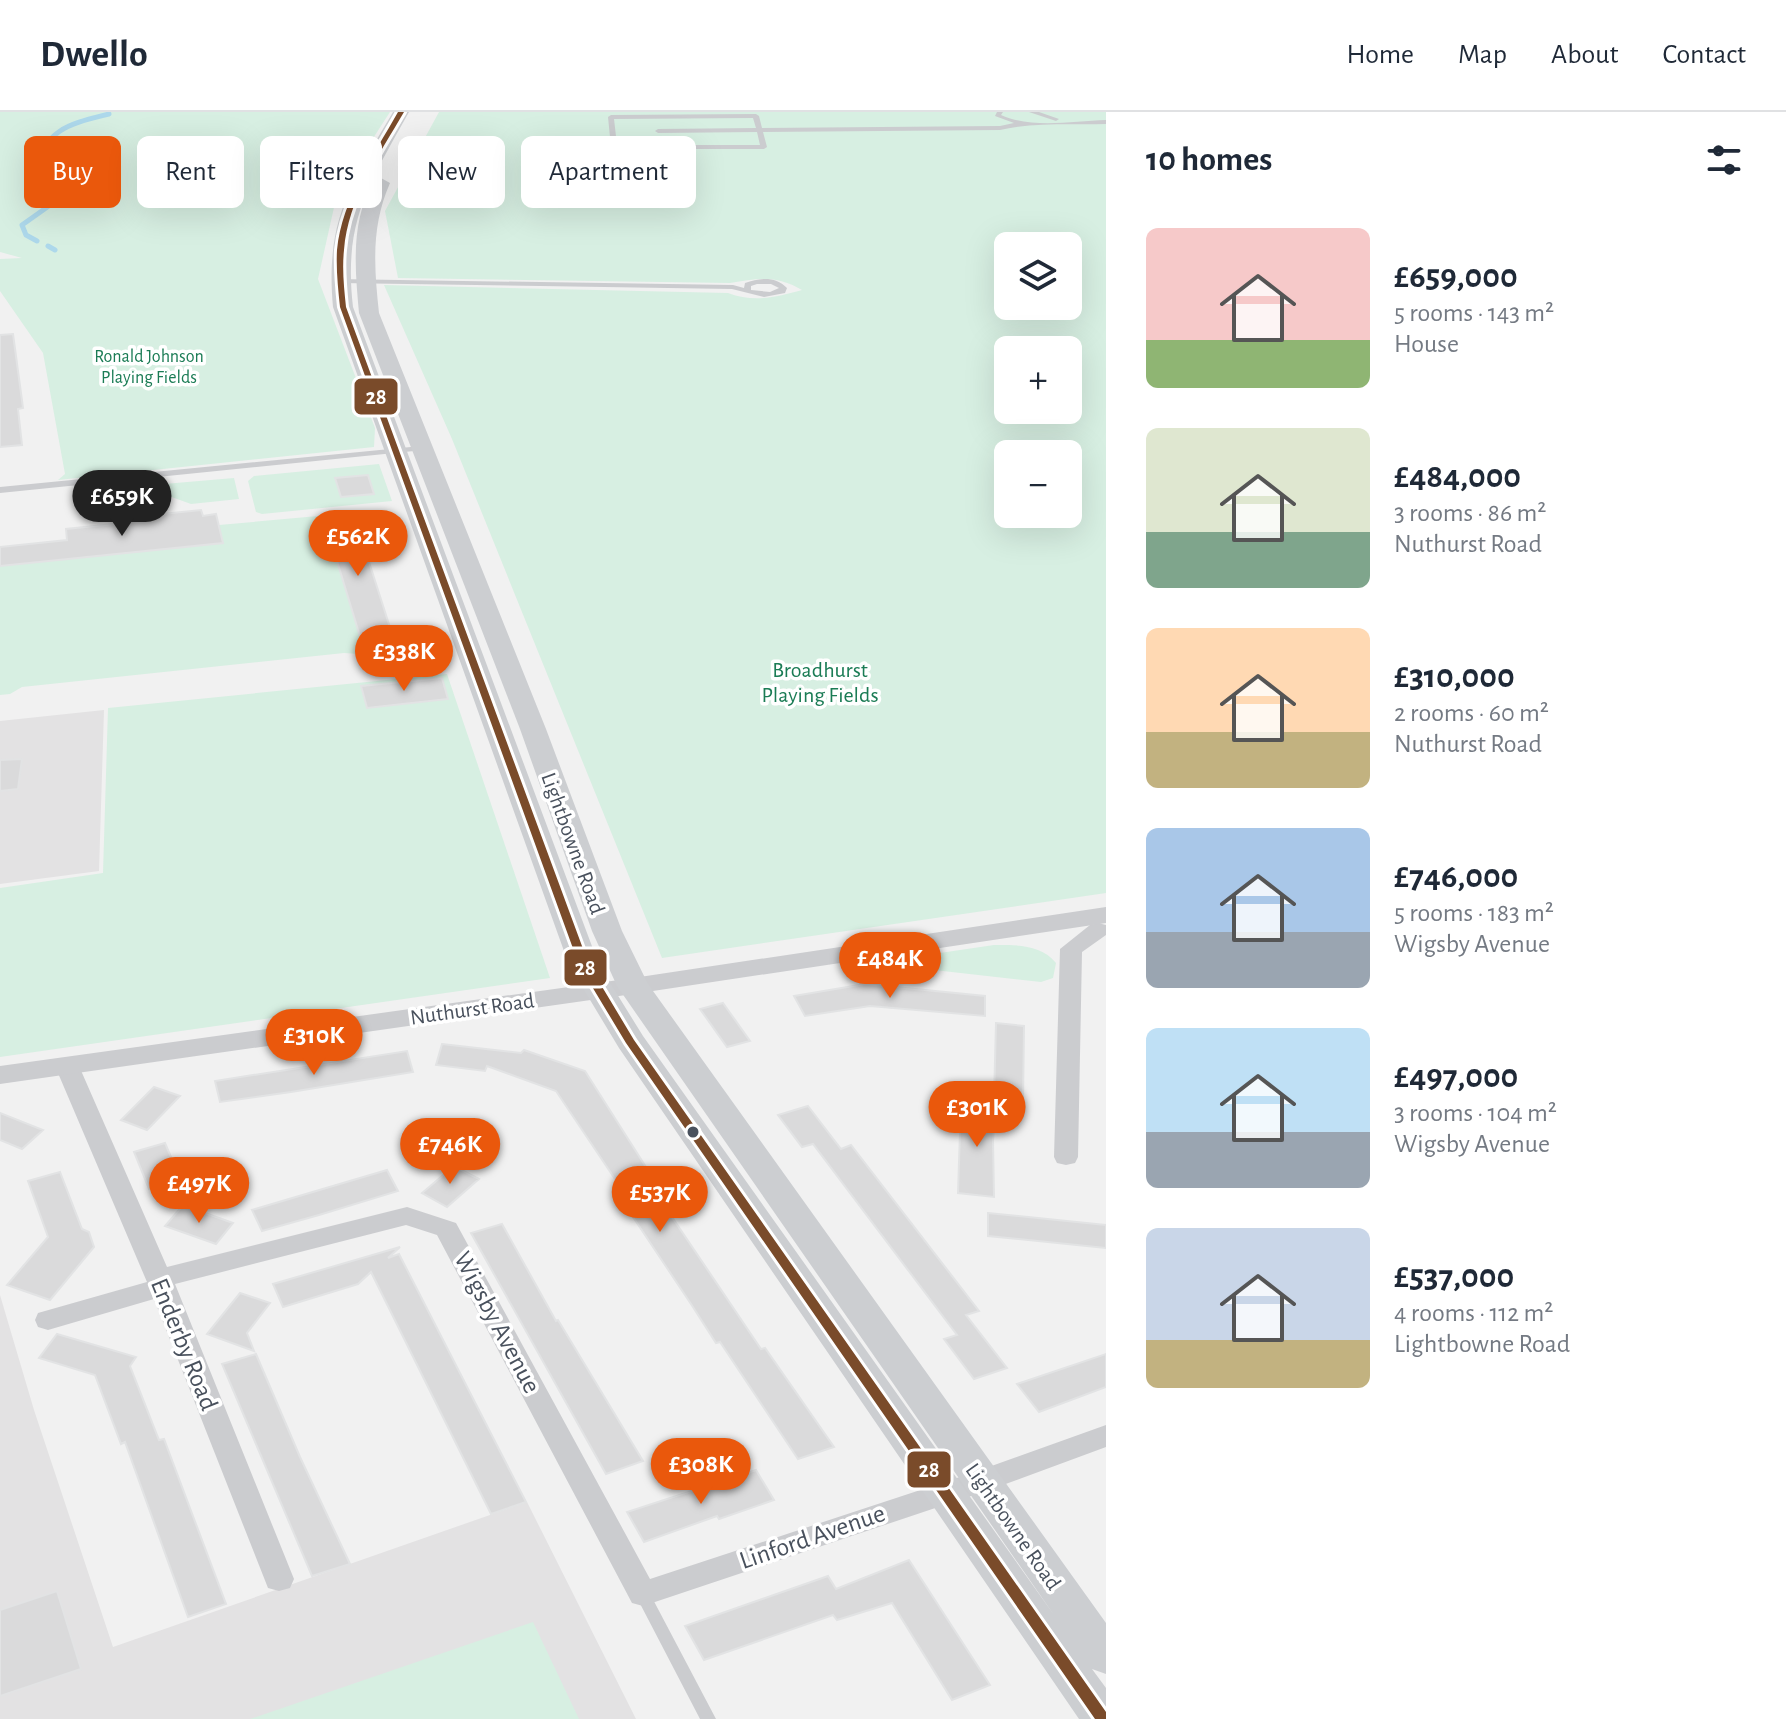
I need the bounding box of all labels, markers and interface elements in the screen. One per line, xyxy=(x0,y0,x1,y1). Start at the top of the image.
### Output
text: Dwello xyxy=(40,36,148,74)
text: Home xyxy=(1347,41,1414,69)
text: Map xyxy=(1458,41,1507,69)
text: About xyxy=(1551,41,1619,69)
text: Contact xyxy=(1663,41,1746,69)
chip: Buy xyxy=(24,136,121,208)
chip: Rent xyxy=(137,136,244,208)
chip: Filters xyxy=(260,136,382,208)
chip: New xyxy=(398,136,505,208)
chip: Apartment xyxy=(521,136,696,208)
icon: filters xyxy=(1702,138,1746,182)
text: 10 homes xyxy=(1146,143,1272,177)
map controls xyxy=(994,232,1082,528)
button: layers xyxy=(994,232,1082,320)
icon: home xyxy=(1210,260,1306,356)
text: £659,000 xyxy=(1394,260,1518,294)
text: 5 rooms · 143 m² xyxy=(1394,300,1554,326)
text: House xyxy=(1394,331,1459,357)
button: + xyxy=(994,336,1082,424)
park label: Ronald Johnson Playing Fields xyxy=(94,348,204,387)
line badge: 28 xyxy=(353,377,399,416)
text: 28 xyxy=(365,386,387,408)
button: − xyxy=(994,440,1082,528)
icon: home xyxy=(1210,460,1306,556)
text: £484,000 xyxy=(1394,460,1521,494)
pin: £659K xyxy=(66,470,178,538)
text: £659K xyxy=(90,483,154,509)
text: 3 rooms · 86 m² xyxy=(1394,500,1546,526)
pin: £562K xyxy=(302,510,414,578)
text: £562K xyxy=(327,523,389,549)
text: Nuthurst Road xyxy=(1394,531,1542,557)
pin: £338K xyxy=(348,625,460,693)
text: £338K xyxy=(373,638,435,664)
park label: Broadhurst Playing Fields xyxy=(761,659,879,706)
icon: home xyxy=(1210,660,1306,756)
text: £310,000 xyxy=(1394,660,1515,694)
text: 2 rooms · 60 m² xyxy=(1394,700,1549,726)
text: Nuthurst Road xyxy=(1394,731,1542,757)
street label: Lightbowne Road xyxy=(537,769,609,917)
icon: home xyxy=(1210,860,1306,956)
text: £746,000 xyxy=(1394,860,1518,894)
text: 5 rooms · 183 m² xyxy=(1394,900,1554,926)
text: Wigsby Avenue xyxy=(1394,931,1550,957)
pin: £484K xyxy=(834,932,946,1000)
text: £484K xyxy=(857,945,923,971)
line badge: 28 xyxy=(563,948,608,987)
text: 28 xyxy=(574,957,596,979)
street label: Nuthurst Road xyxy=(409,989,536,1029)
pin: £310K xyxy=(258,1009,370,1077)
text: £310K xyxy=(284,1022,344,1048)
icon: home xyxy=(1210,1060,1306,1156)
text: £497,000 xyxy=(1394,1060,1518,1094)
pin: £301K xyxy=(921,1081,1033,1149)
text: £301K xyxy=(947,1094,1007,1120)
text: 3 rooms · 104 m² xyxy=(1394,1100,1557,1126)
pin: £746K xyxy=(394,1118,506,1186)
unlabelled marker xyxy=(685,1124,701,1140)
text: £746K xyxy=(418,1131,482,1157)
text: Wigsby Avenue xyxy=(1394,1131,1550,1157)
pin: £497K xyxy=(143,1157,255,1225)
pin: £537K xyxy=(604,1166,716,1234)
text: £497K xyxy=(167,1170,231,1196)
text: £537K xyxy=(630,1179,690,1205)
street label: Wigsby Avenue xyxy=(449,1248,545,1397)
icon: home xyxy=(1210,1260,1306,1356)
text: £537,000 xyxy=(1394,1260,1514,1294)
street label: Enderby Road xyxy=(146,1275,222,1414)
text: 4 rooms · 112 m² xyxy=(1394,1300,1553,1326)
text: Lightbowne Road xyxy=(1394,1331,1570,1357)
pin: £308K xyxy=(645,1438,757,1506)
line badge: 28 xyxy=(906,1450,952,1489)
text: £308K xyxy=(669,1451,733,1477)
text: 28 xyxy=(918,1459,940,1481)
street label: Lightbowne Road xyxy=(961,1459,1065,1594)
street label: Linford Avenue xyxy=(736,1500,888,1574)

